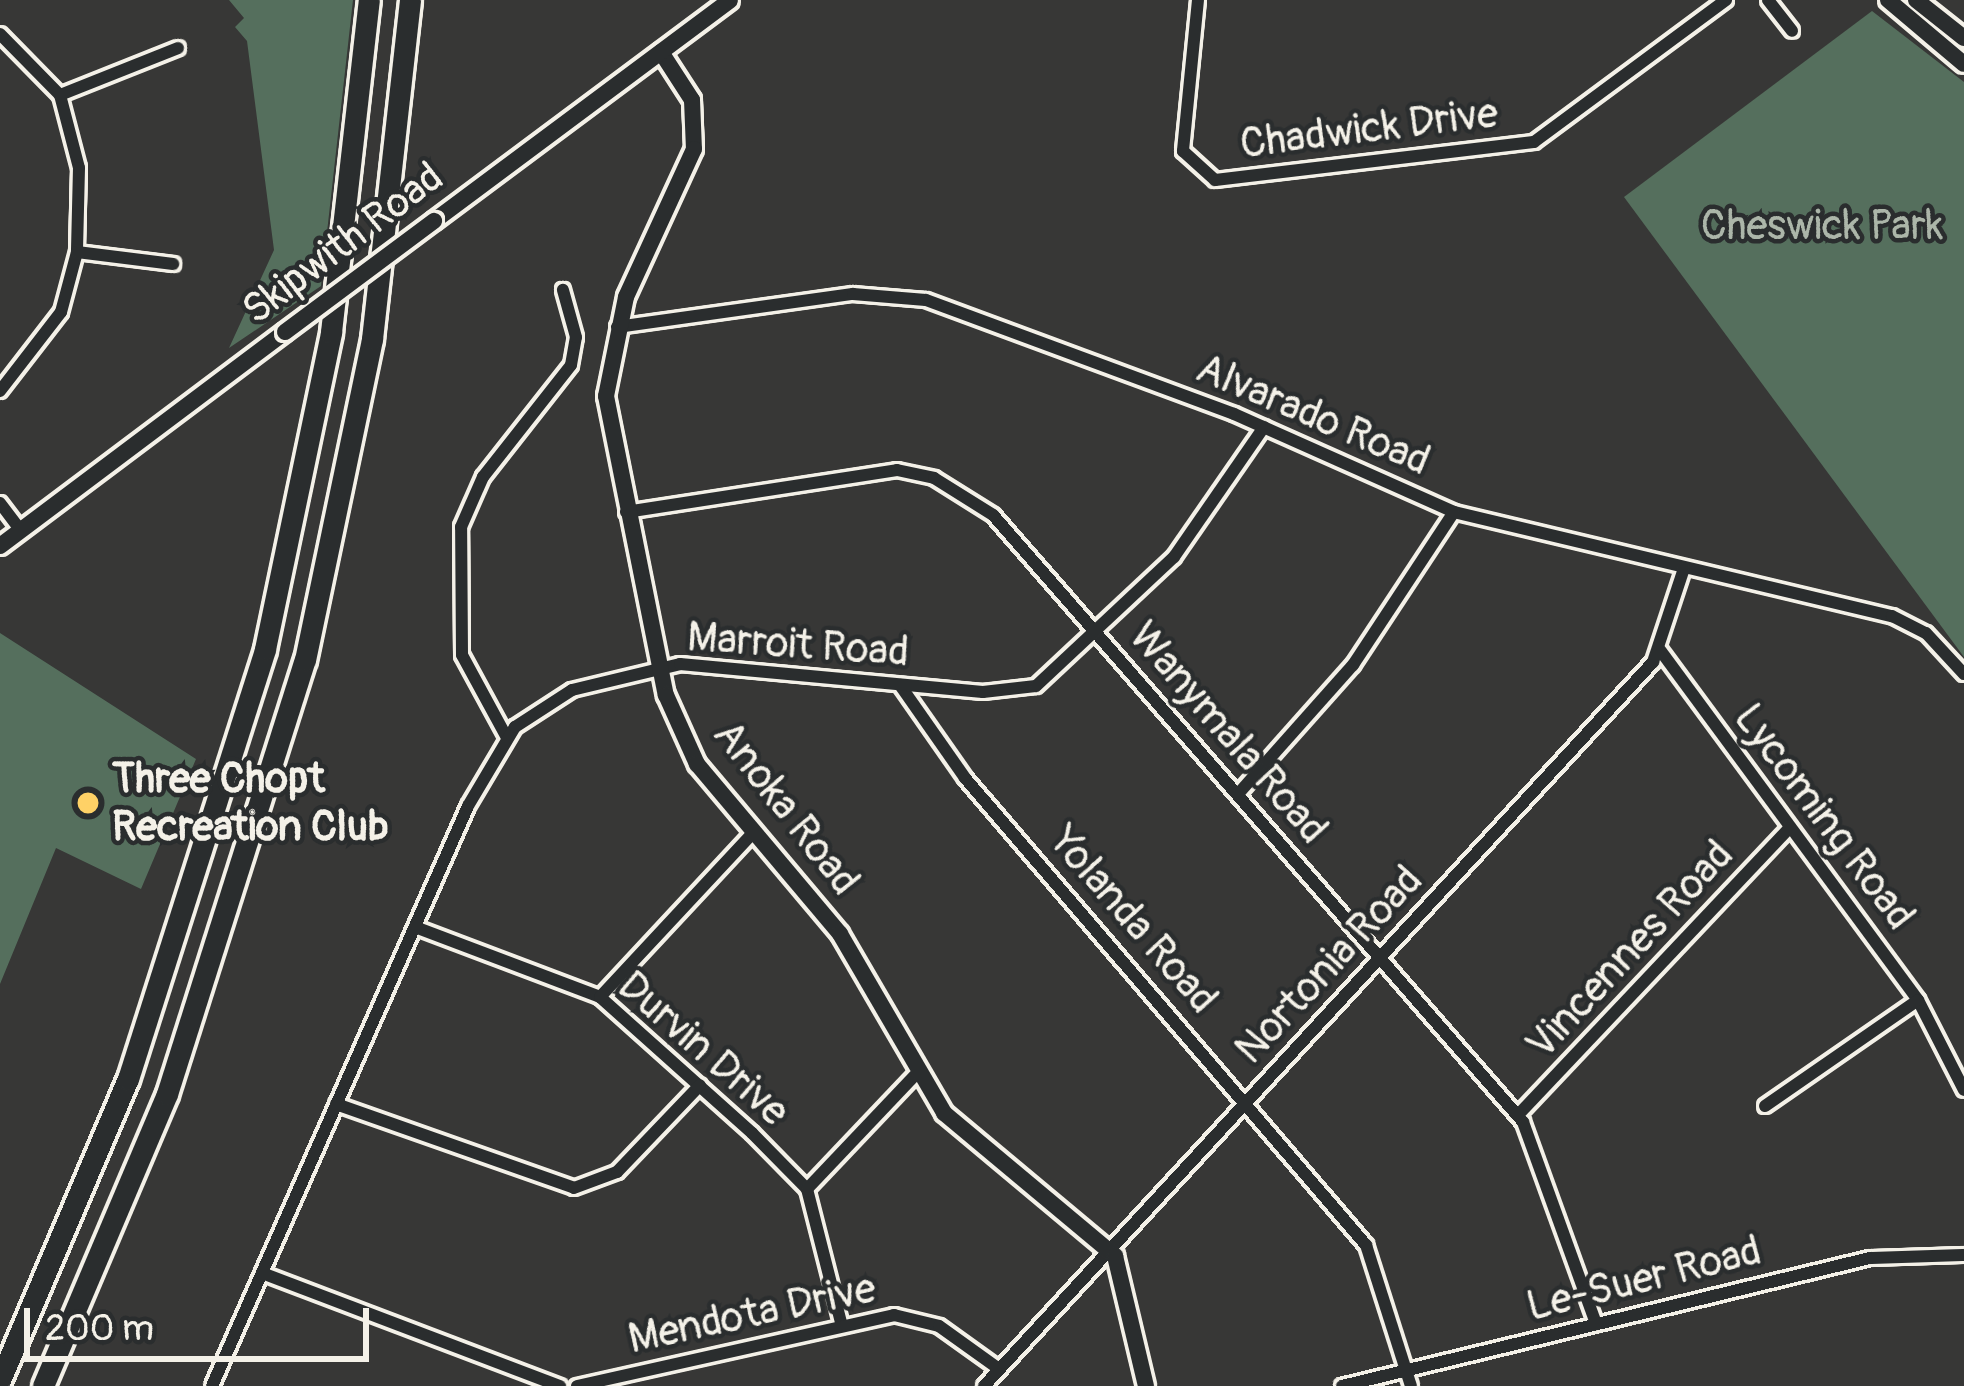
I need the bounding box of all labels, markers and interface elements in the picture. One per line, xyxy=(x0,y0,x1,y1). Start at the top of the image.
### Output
street label: Chadwick Drive xyxy=(1237,88,1501,170)
street label: Skipwith Road xyxy=(233,152,453,336)
park label: Cheswick Park xyxy=(1701,201,1943,251)
street label: Alvarado Road xyxy=(1189,343,1437,487)
street label: Marroit Road xyxy=(686,612,910,678)
street label: Wanymala Road xyxy=(1118,612,1338,854)
street label: Lycoming Road xyxy=(1723,694,1925,940)
street label: Anoka Road xyxy=(702,711,870,905)
place label: Three Chopt Recreation Club xyxy=(112,754,389,852)
marker: Three Chopt Recreation Club xyxy=(75,790,101,816)
street label: Yolanda Road xyxy=(1038,816,1228,1024)
street label: Vincennes Road xyxy=(1516,830,1744,1070)
street label: Nortonia Road xyxy=(1225,856,1433,1074)
street label: Durvin Drive xyxy=(607,961,799,1137)
street label: Le-Suer Road xyxy=(1522,1226,1766,1332)
street label: Mendota Drive xyxy=(624,1263,880,1365)
scale bar xyxy=(30,1284,375,1358)
text: 200 m xyxy=(45,1306,154,1351)

